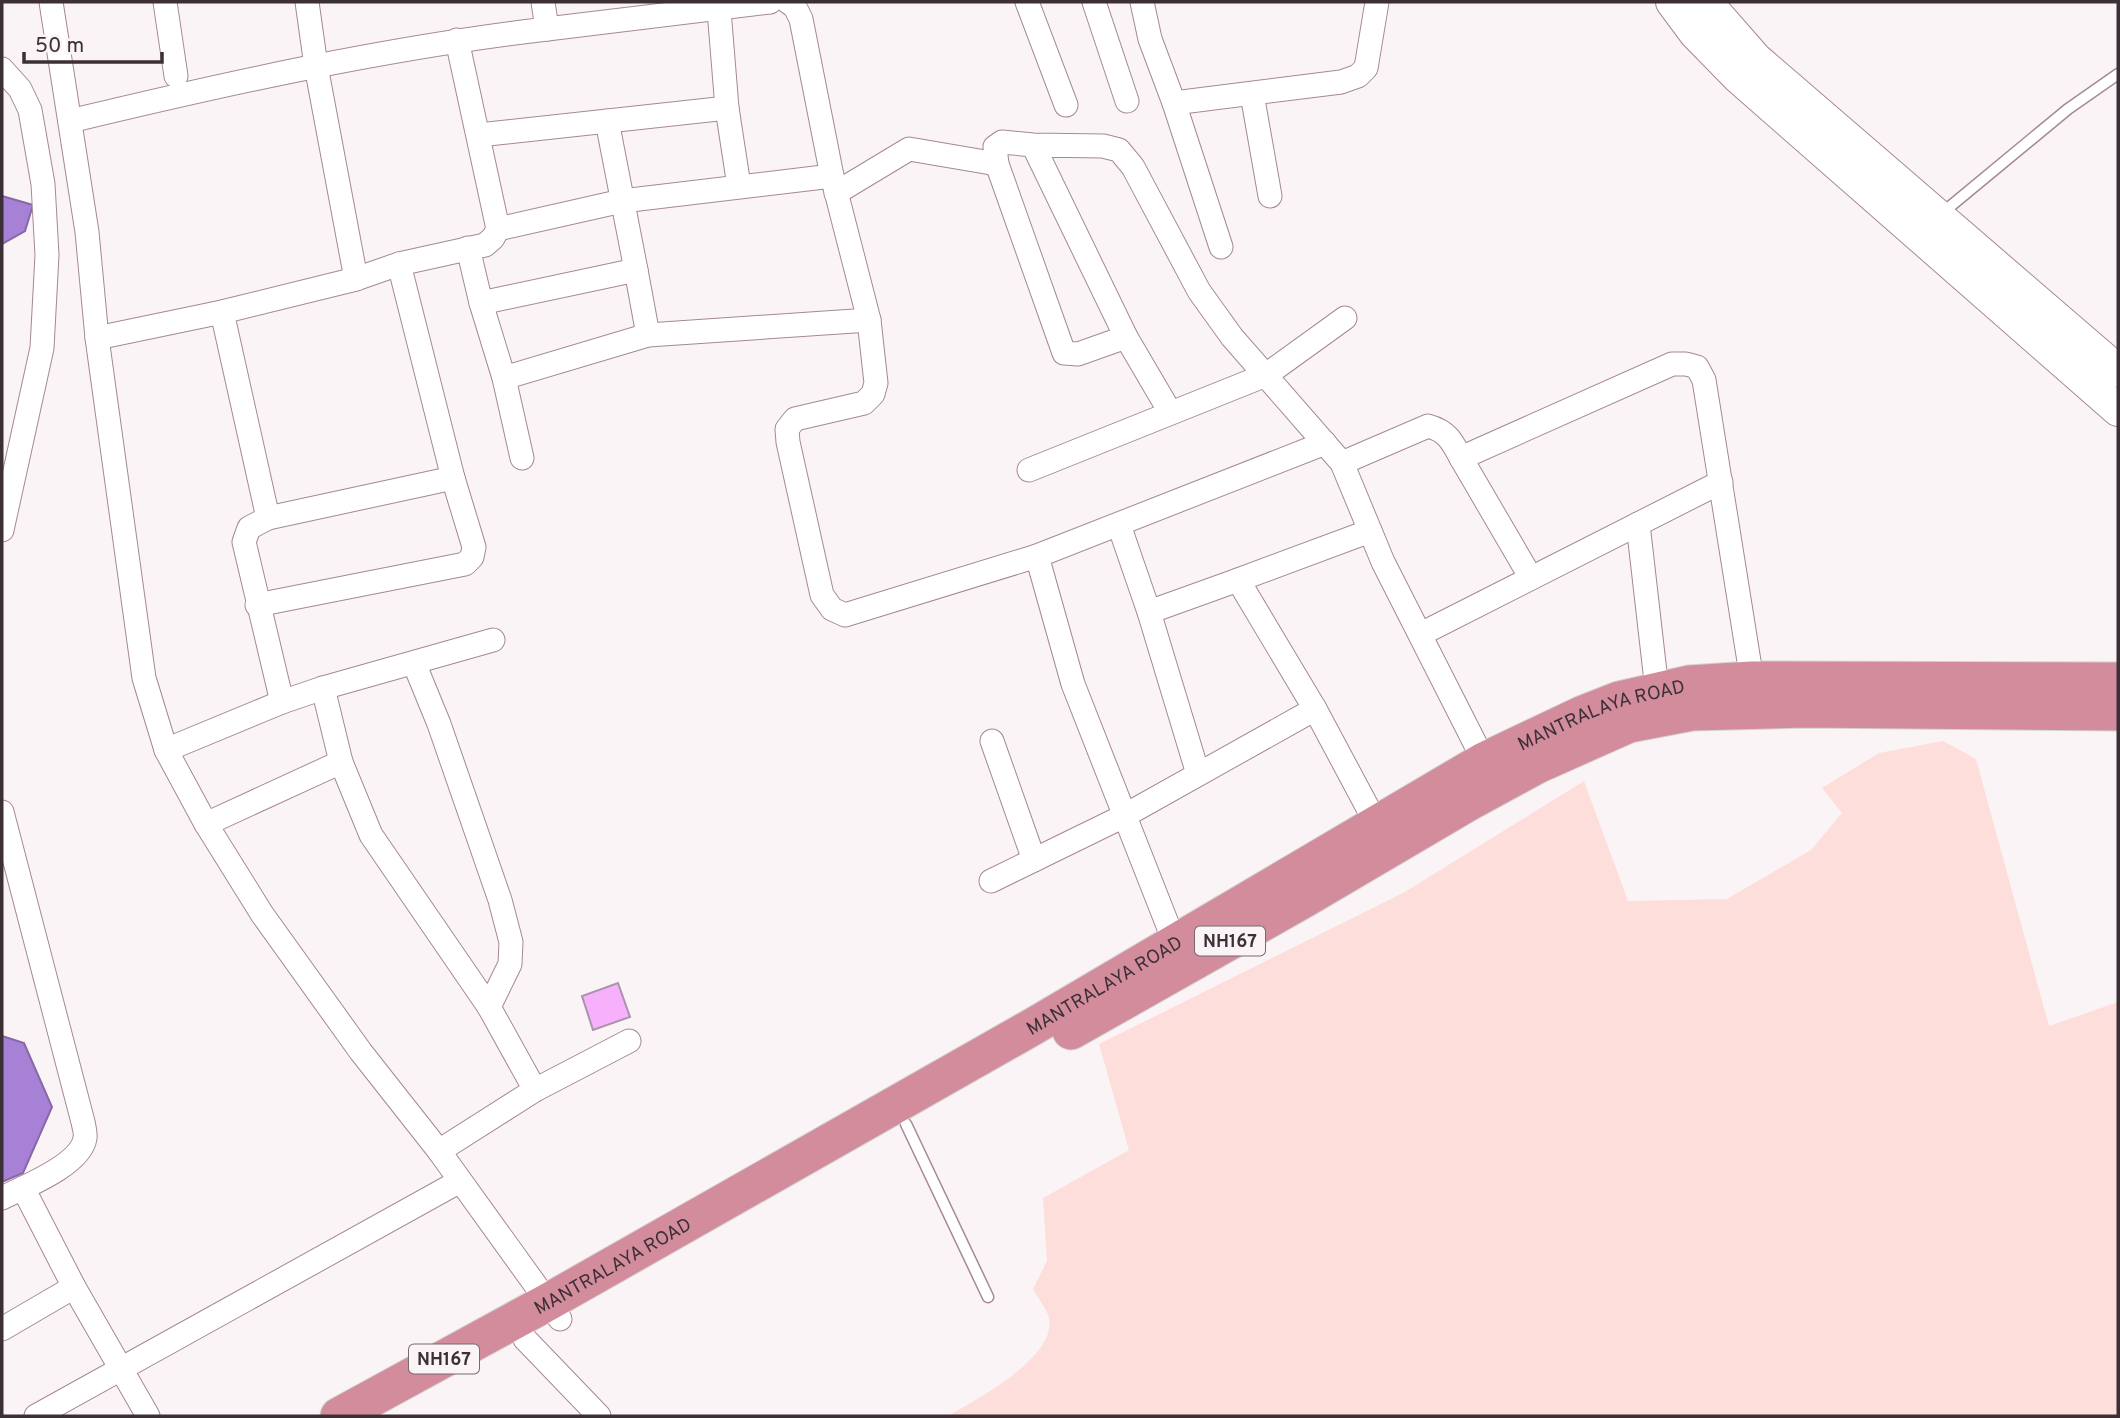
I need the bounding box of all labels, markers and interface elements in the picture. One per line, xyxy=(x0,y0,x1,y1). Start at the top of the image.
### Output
scale bar xyxy=(24,21,163,65)
text: 50 m xyxy=(35,33,84,60)
street label: MANTRALAYA ROAD xyxy=(1514,675,1688,757)
road number: NH167 xyxy=(1195,926,1265,956)
street label: MANTRALAYA ROAD xyxy=(1023,931,1187,1042)
street label: MANTRALAYA ROAD xyxy=(530,1213,696,1321)
road number: NH167 xyxy=(409,1344,479,1374)

